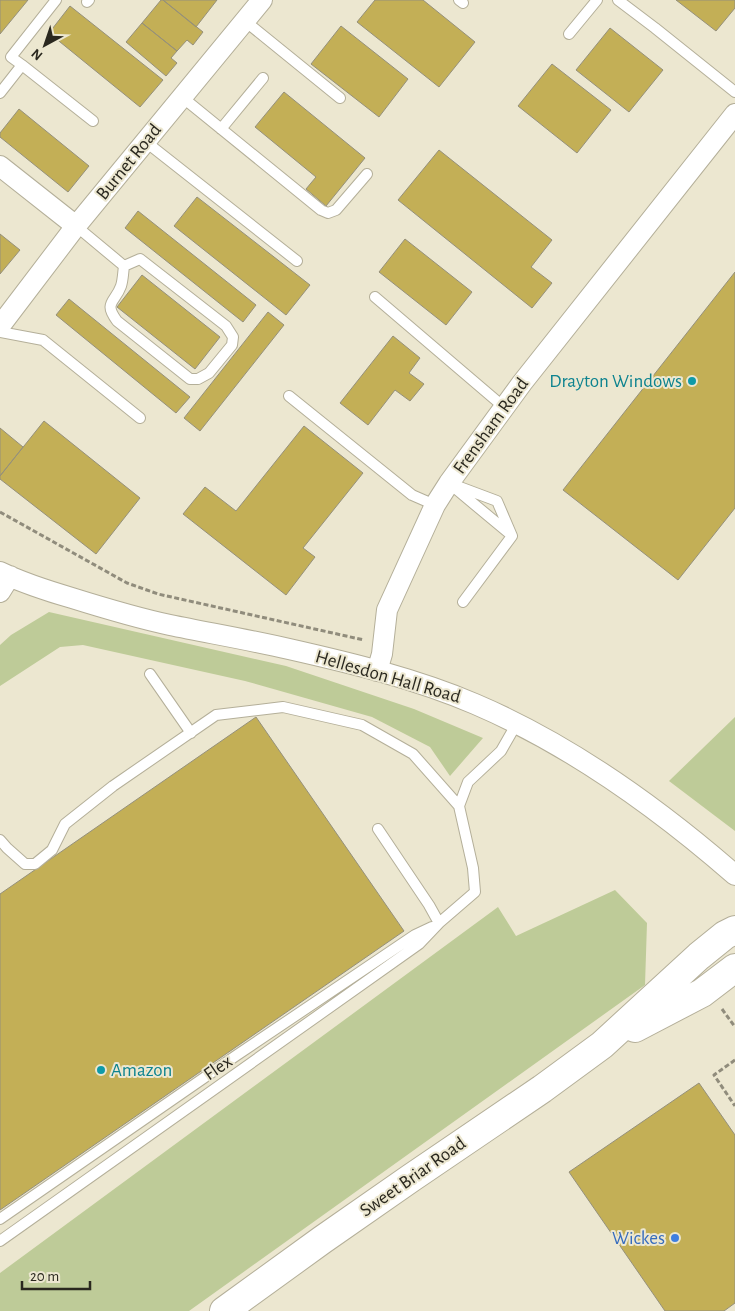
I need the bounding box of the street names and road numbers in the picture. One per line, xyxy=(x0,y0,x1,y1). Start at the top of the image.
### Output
street label: Burnet Road xyxy=(93,120,165,203)
street label: Frensham Road xyxy=(450,374,532,478)
street label: Hellesdon Hall Road xyxy=(313,647,463,707)
street label: Flex xyxy=(200,1052,236,1084)
street label: Sweet Briar Road xyxy=(357,1133,469,1220)

